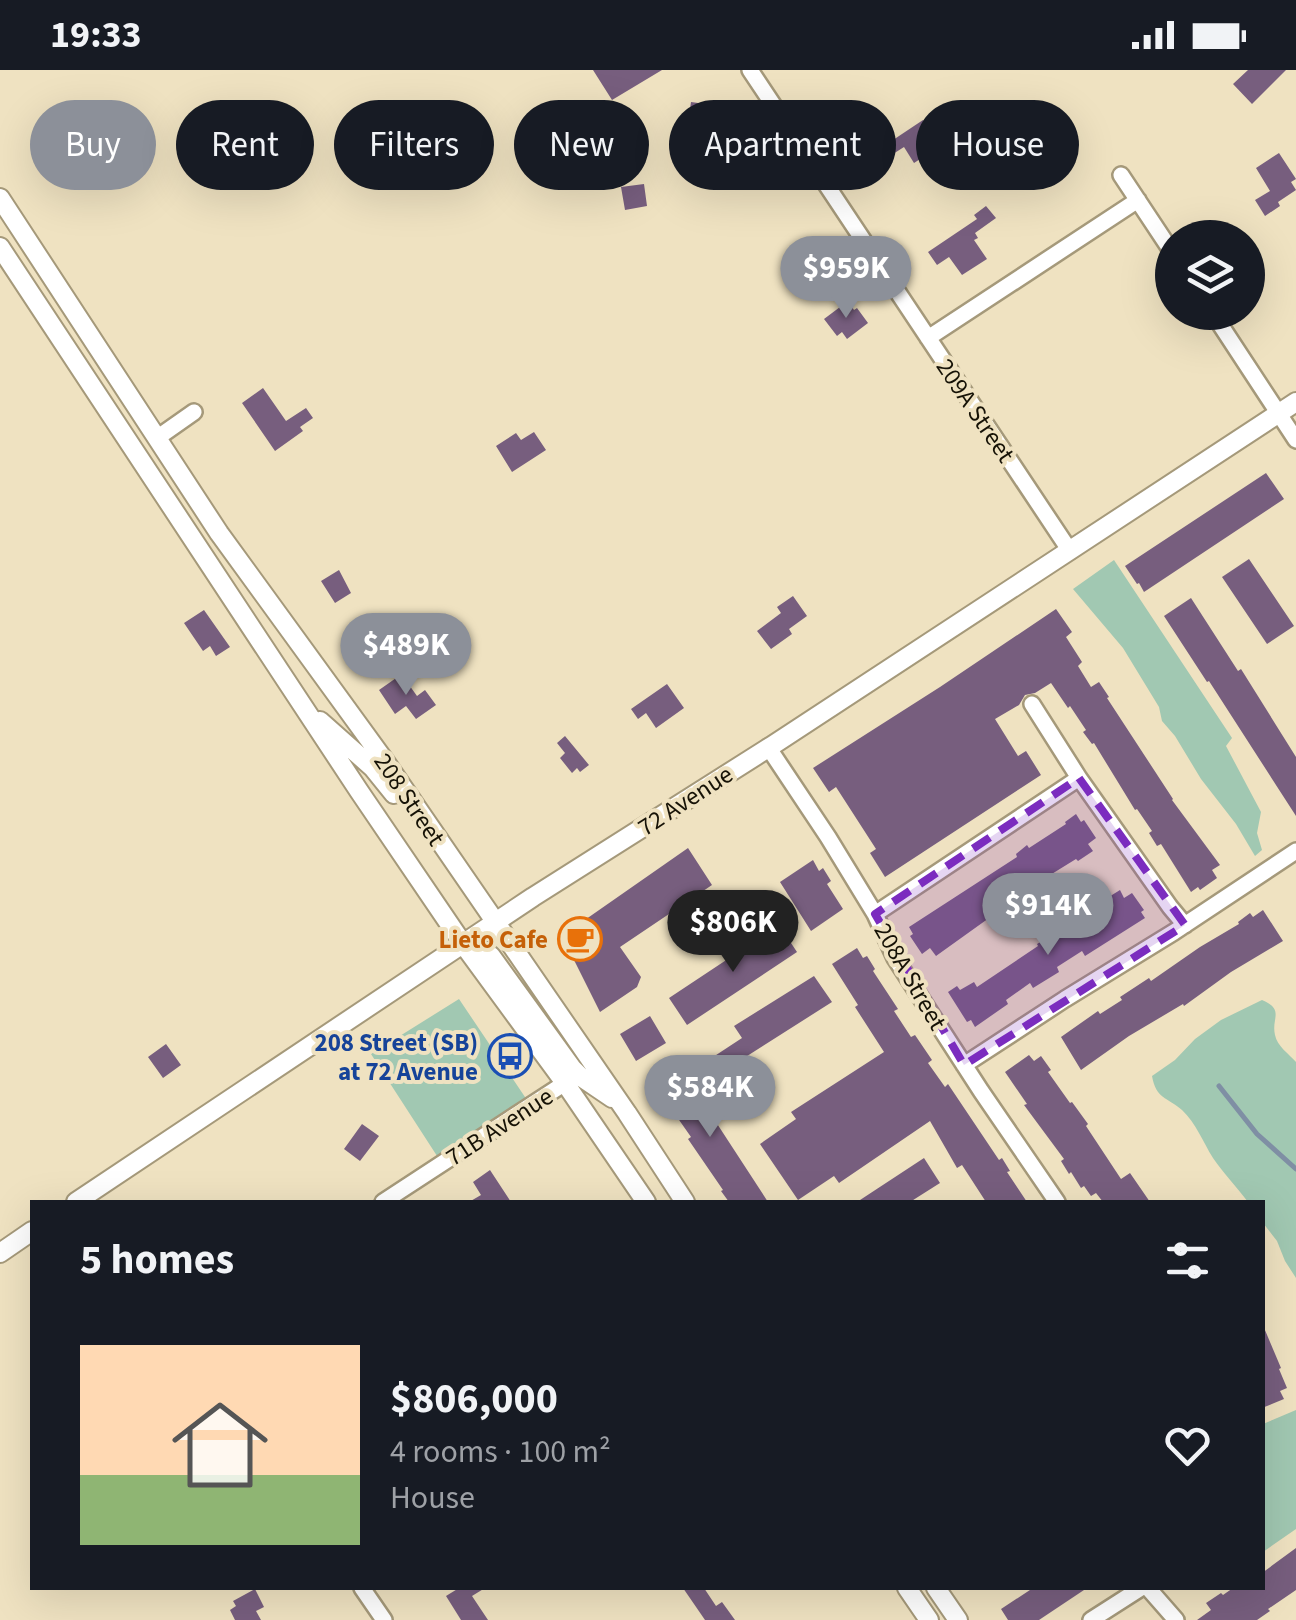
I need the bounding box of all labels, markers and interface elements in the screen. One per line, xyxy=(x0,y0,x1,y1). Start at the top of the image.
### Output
text: 19:33 xyxy=(50,8,142,62)
chip: Buy xyxy=(30,100,156,190)
chip: Rent xyxy=(176,100,314,190)
chip: Filters xyxy=(334,100,494,190)
chip: New xyxy=(514,100,649,190)
chip: Apartment xyxy=(669,100,896,190)
chip: House xyxy=(916,100,1079,190)
map controls xyxy=(1155,220,1265,330)
button: layers xyxy=(1155,220,1265,330)
pin: $959K xyxy=(776,236,916,321)
text: $959K xyxy=(802,245,890,291)
street label: 209A Street xyxy=(927,351,1024,470)
pin: $489K xyxy=(336,613,476,698)
text: $489K xyxy=(362,622,450,668)
street label: 208 Street xyxy=(365,746,454,854)
street label: 72 Avenue xyxy=(631,757,740,845)
pin: $914K xyxy=(978,873,1118,958)
text: $914K xyxy=(1004,882,1092,928)
pin: $806K xyxy=(663,890,803,975)
text: $806K xyxy=(689,899,777,945)
cafe icon: Lieto Cafe xyxy=(557,916,603,962)
street label: 208A Street xyxy=(865,916,956,1037)
place label: Lieto Cafe xyxy=(439,922,548,958)
place label: 208 Street (SB) at 72 Avenue xyxy=(314,1025,478,1090)
bus stop icon: 208 Street (SB) at 72 Avenue xyxy=(487,1033,533,1079)
pin: $584K xyxy=(640,1055,780,1140)
text: $584K xyxy=(666,1064,754,1110)
street label: 71B Avenue xyxy=(439,1079,560,1175)
text: 5 homes xyxy=(80,1230,234,1290)
icon: filters xyxy=(1160,1233,1215,1288)
text: $806,000 xyxy=(390,1369,558,1429)
icon: home xyxy=(160,1385,280,1505)
icon: heart xyxy=(1160,1418,1215,1473)
text: 4 rooms · 100 m² xyxy=(390,1429,611,1475)
text: House xyxy=(390,1475,475,1521)

